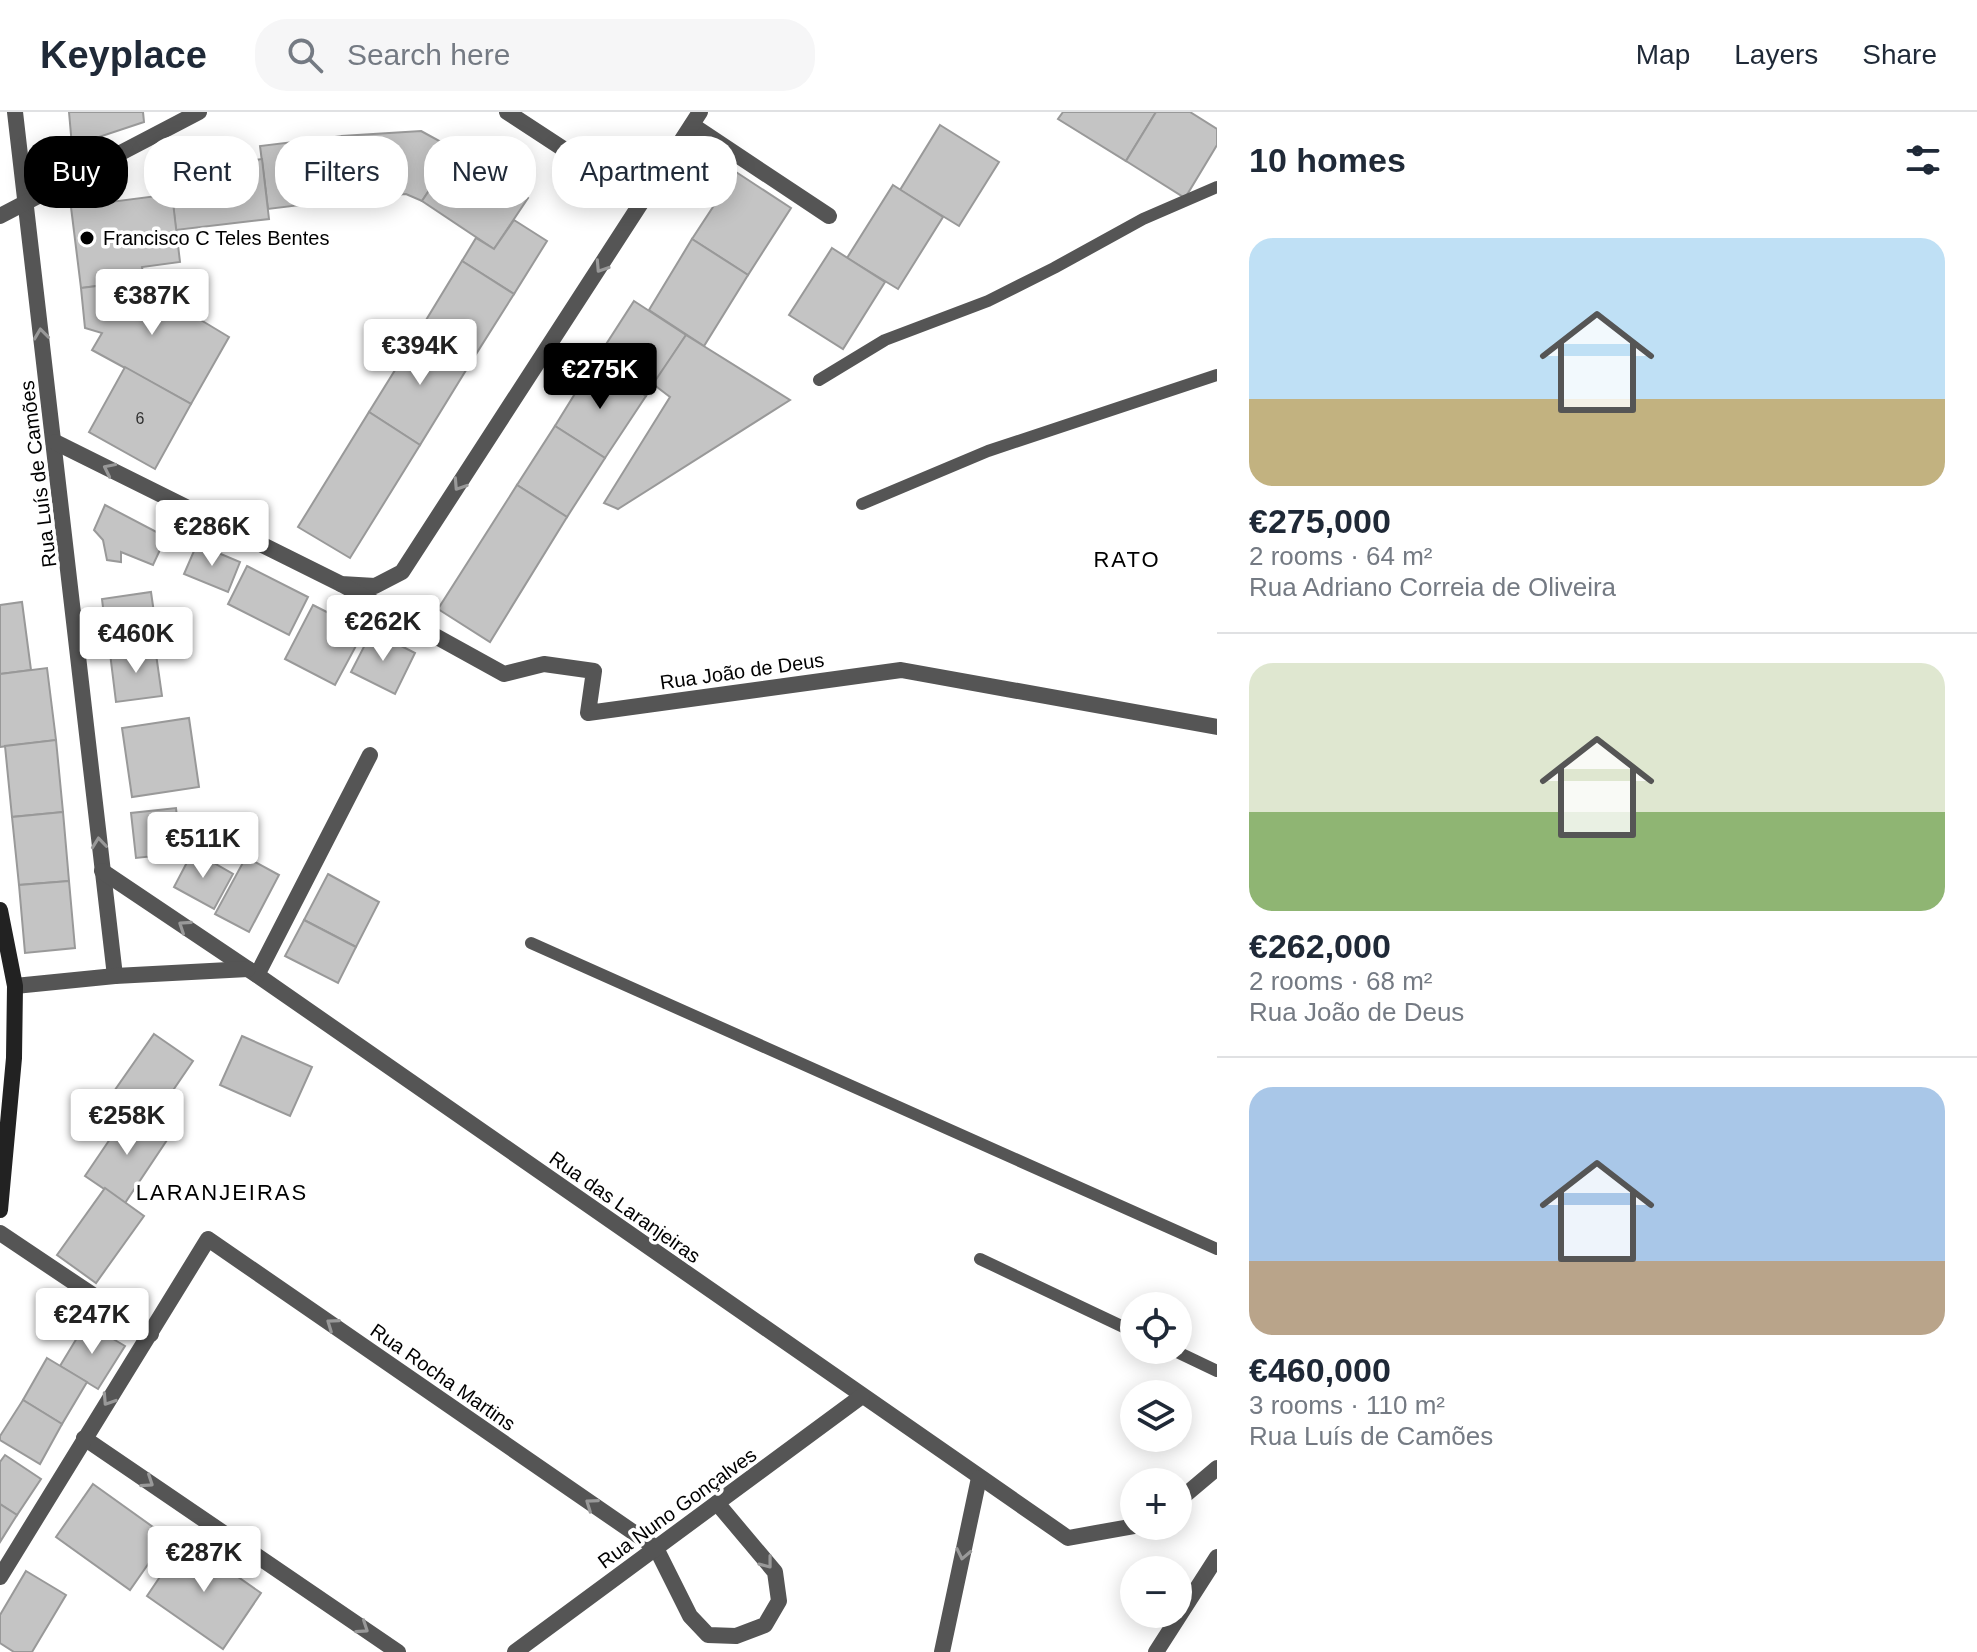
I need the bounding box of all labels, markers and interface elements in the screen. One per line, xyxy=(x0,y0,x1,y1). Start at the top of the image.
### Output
search box xyxy=(255,19,815,91)
icon: search xyxy=(283,33,327,77)
text: Keyplace xyxy=(40,34,207,76)
text: Search here xyxy=(347,38,510,71)
text: Map xyxy=(1636,39,1690,70)
text: Layers xyxy=(1734,39,1818,70)
text: Share xyxy=(1862,39,1937,70)
chip: Buy xyxy=(24,136,128,208)
chip: Rent xyxy=(144,136,259,208)
chip: Filters xyxy=(275,136,408,208)
chip: New xyxy=(424,136,536,208)
chip: Apartment xyxy=(552,136,737,208)
icon: filters xyxy=(1901,138,1945,182)
text: 10 homes xyxy=(1249,141,1406,179)
place label: Francisco C Teles Bentes xyxy=(103,227,329,249)
marker: Francisco C Teles Bentes xyxy=(78,229,96,247)
one-way arrow xyxy=(596,258,611,273)
pin: €387K xyxy=(96,269,208,337)
text: €387K xyxy=(114,280,190,310)
icon: home xyxy=(1525,290,1669,434)
pin: €394K xyxy=(364,319,476,387)
one-way arrow xyxy=(33,327,50,340)
text: €394K xyxy=(382,330,458,360)
pin: €275K xyxy=(544,343,656,411)
text: €275K xyxy=(562,354,638,384)
street label: Rua Luís de Camões xyxy=(16,379,60,569)
house number: 6 xyxy=(136,410,145,427)
one-way arrow xyxy=(103,463,117,479)
one-way arrow xyxy=(453,476,468,490)
pin: €286K xyxy=(156,500,268,568)
text: €275,000 xyxy=(1249,502,1391,540)
text: €286K xyxy=(174,511,250,541)
text: 2 rooms · 64 m² xyxy=(1249,541,1433,571)
district label: RATO xyxy=(1093,547,1161,572)
text: Rua Adriano Correia de Oliveira xyxy=(1249,572,1616,602)
pin: €262K xyxy=(327,595,439,663)
text: €262K xyxy=(345,606,421,636)
pin: €460K xyxy=(80,607,192,675)
text: €460K xyxy=(98,618,174,648)
street label: Rua João de Deus xyxy=(658,649,826,693)
icon: home xyxy=(1525,715,1669,859)
pin: €511K xyxy=(147,812,259,880)
text: €511K xyxy=(165,823,241,853)
one-way arrow xyxy=(91,836,108,849)
one-way arrow xyxy=(178,920,192,935)
text: €262,000 xyxy=(1249,927,1391,965)
text: 2 rooms · 68 m² xyxy=(1249,966,1433,996)
text: Rua João de Deus xyxy=(1249,997,1464,1027)
pin: €258K xyxy=(71,1089,183,1157)
text: €258K xyxy=(89,1100,165,1130)
icon: home xyxy=(1525,1139,1669,1283)
street label: Rua das Laranjeiras xyxy=(545,1147,705,1267)
district label: LARANJEIRAS xyxy=(136,1180,308,1205)
pin: €247K xyxy=(36,1288,148,1356)
map controls xyxy=(1120,1292,1192,1628)
button: locate xyxy=(1120,1292,1192,1364)
text: €247K xyxy=(54,1299,130,1329)
one-way arrow xyxy=(326,1319,340,1334)
street label: Rua Rocha Martins xyxy=(367,1319,519,1435)
text: €460,000 xyxy=(1249,1351,1391,1389)
button: layers xyxy=(1120,1380,1192,1452)
text: 3 rooms · 110 m² xyxy=(1249,1390,1445,1420)
one-way arrow xyxy=(103,1391,118,1406)
text: Rua Luís de Camões xyxy=(1249,1421,1493,1451)
street label: Rua Nuno Gonçalves xyxy=(594,1443,760,1573)
button: + xyxy=(1120,1468,1192,1540)
one-way arrow xyxy=(140,1472,154,1487)
one-way arrow xyxy=(586,1499,600,1514)
pin: €287K xyxy=(148,1526,260,1594)
text: €287K xyxy=(166,1537,242,1567)
one-way arrow xyxy=(955,1547,972,1561)
one-way arrow xyxy=(757,1554,772,1568)
button: − xyxy=(1120,1556,1192,1628)
one-way arrow xyxy=(355,1618,369,1633)

